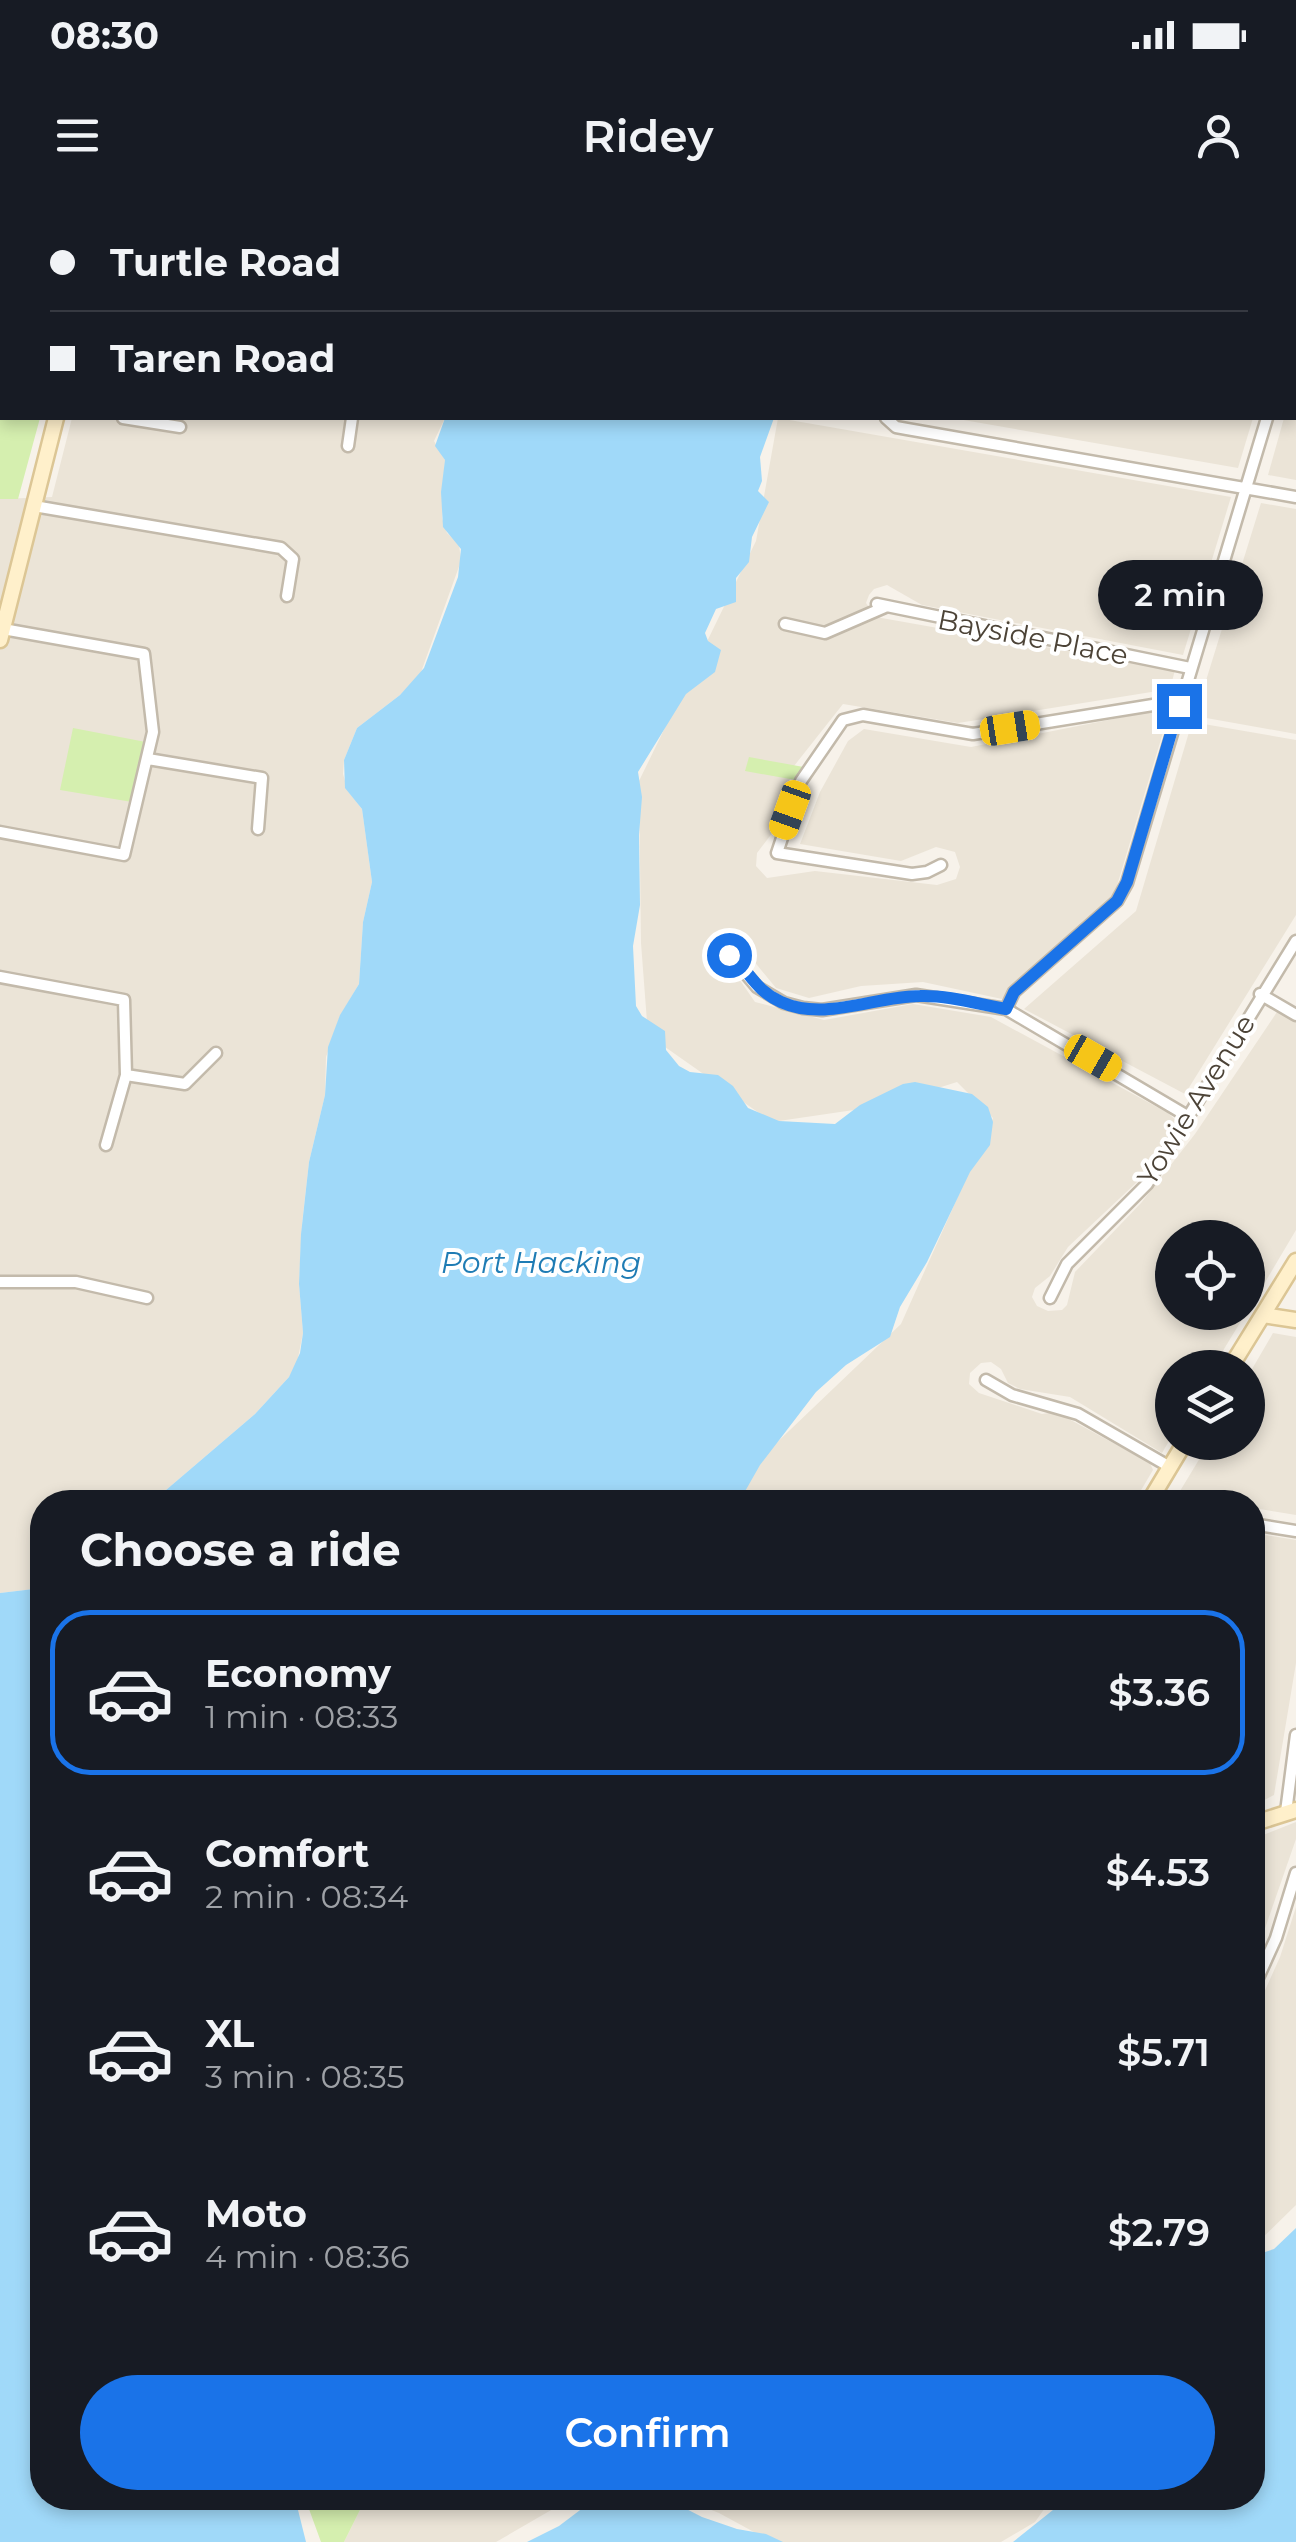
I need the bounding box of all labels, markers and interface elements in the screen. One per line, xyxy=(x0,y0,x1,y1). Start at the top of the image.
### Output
text: 08:30 xyxy=(50,12,159,59)
icon: menu xyxy=(50,108,105,163)
text: Ridey xyxy=(583,108,713,163)
icon: person xyxy=(1191,108,1246,163)
text: Turtle Road xyxy=(110,239,341,286)
text: Taren Road xyxy=(110,335,335,382)
callout: 2 min xyxy=(1096,561,1262,631)
text: 2 min xyxy=(1134,575,1227,614)
street label: Bayside Place xyxy=(935,602,1131,672)
route end xyxy=(1157,684,1202,729)
car xyxy=(978,708,1042,748)
car xyxy=(766,777,814,843)
route start xyxy=(707,933,752,978)
street label: Yowie Avenue xyxy=(1130,1008,1262,1192)
car xyxy=(1060,1030,1126,1086)
map controls xyxy=(1155,1220,1265,1460)
button: locate xyxy=(1155,1220,1265,1330)
water label: Port Hacking xyxy=(441,1244,641,1281)
button: layers xyxy=(1155,1350,1265,1460)
text: Choose a ride xyxy=(80,1522,401,1577)
icon: car xyxy=(85,1648,175,1738)
text: Economy xyxy=(205,1650,391,1697)
text: $3.36 xyxy=(1109,1669,1210,1716)
text: 1 min · 08:33 xyxy=(205,1697,398,1736)
icon: car xyxy=(85,1828,175,1918)
text: Comfort xyxy=(205,1830,369,1877)
text: $4.53 xyxy=(1106,1849,1210,1896)
text: 2 min · 08:34 xyxy=(205,1877,408,1916)
icon: car xyxy=(85,2008,175,2098)
text: XL xyxy=(205,2010,254,2057)
text: $5.71 xyxy=(1117,2029,1210,2076)
text: 3 min · 08:35 xyxy=(205,2057,405,2096)
icon: car xyxy=(85,2188,175,2278)
text: Moto xyxy=(205,2190,307,2237)
text: $2.79 xyxy=(1108,2209,1210,2256)
text: 4 min · 08:36 xyxy=(205,2237,409,2276)
button: Confirm xyxy=(80,2375,1215,2490)

